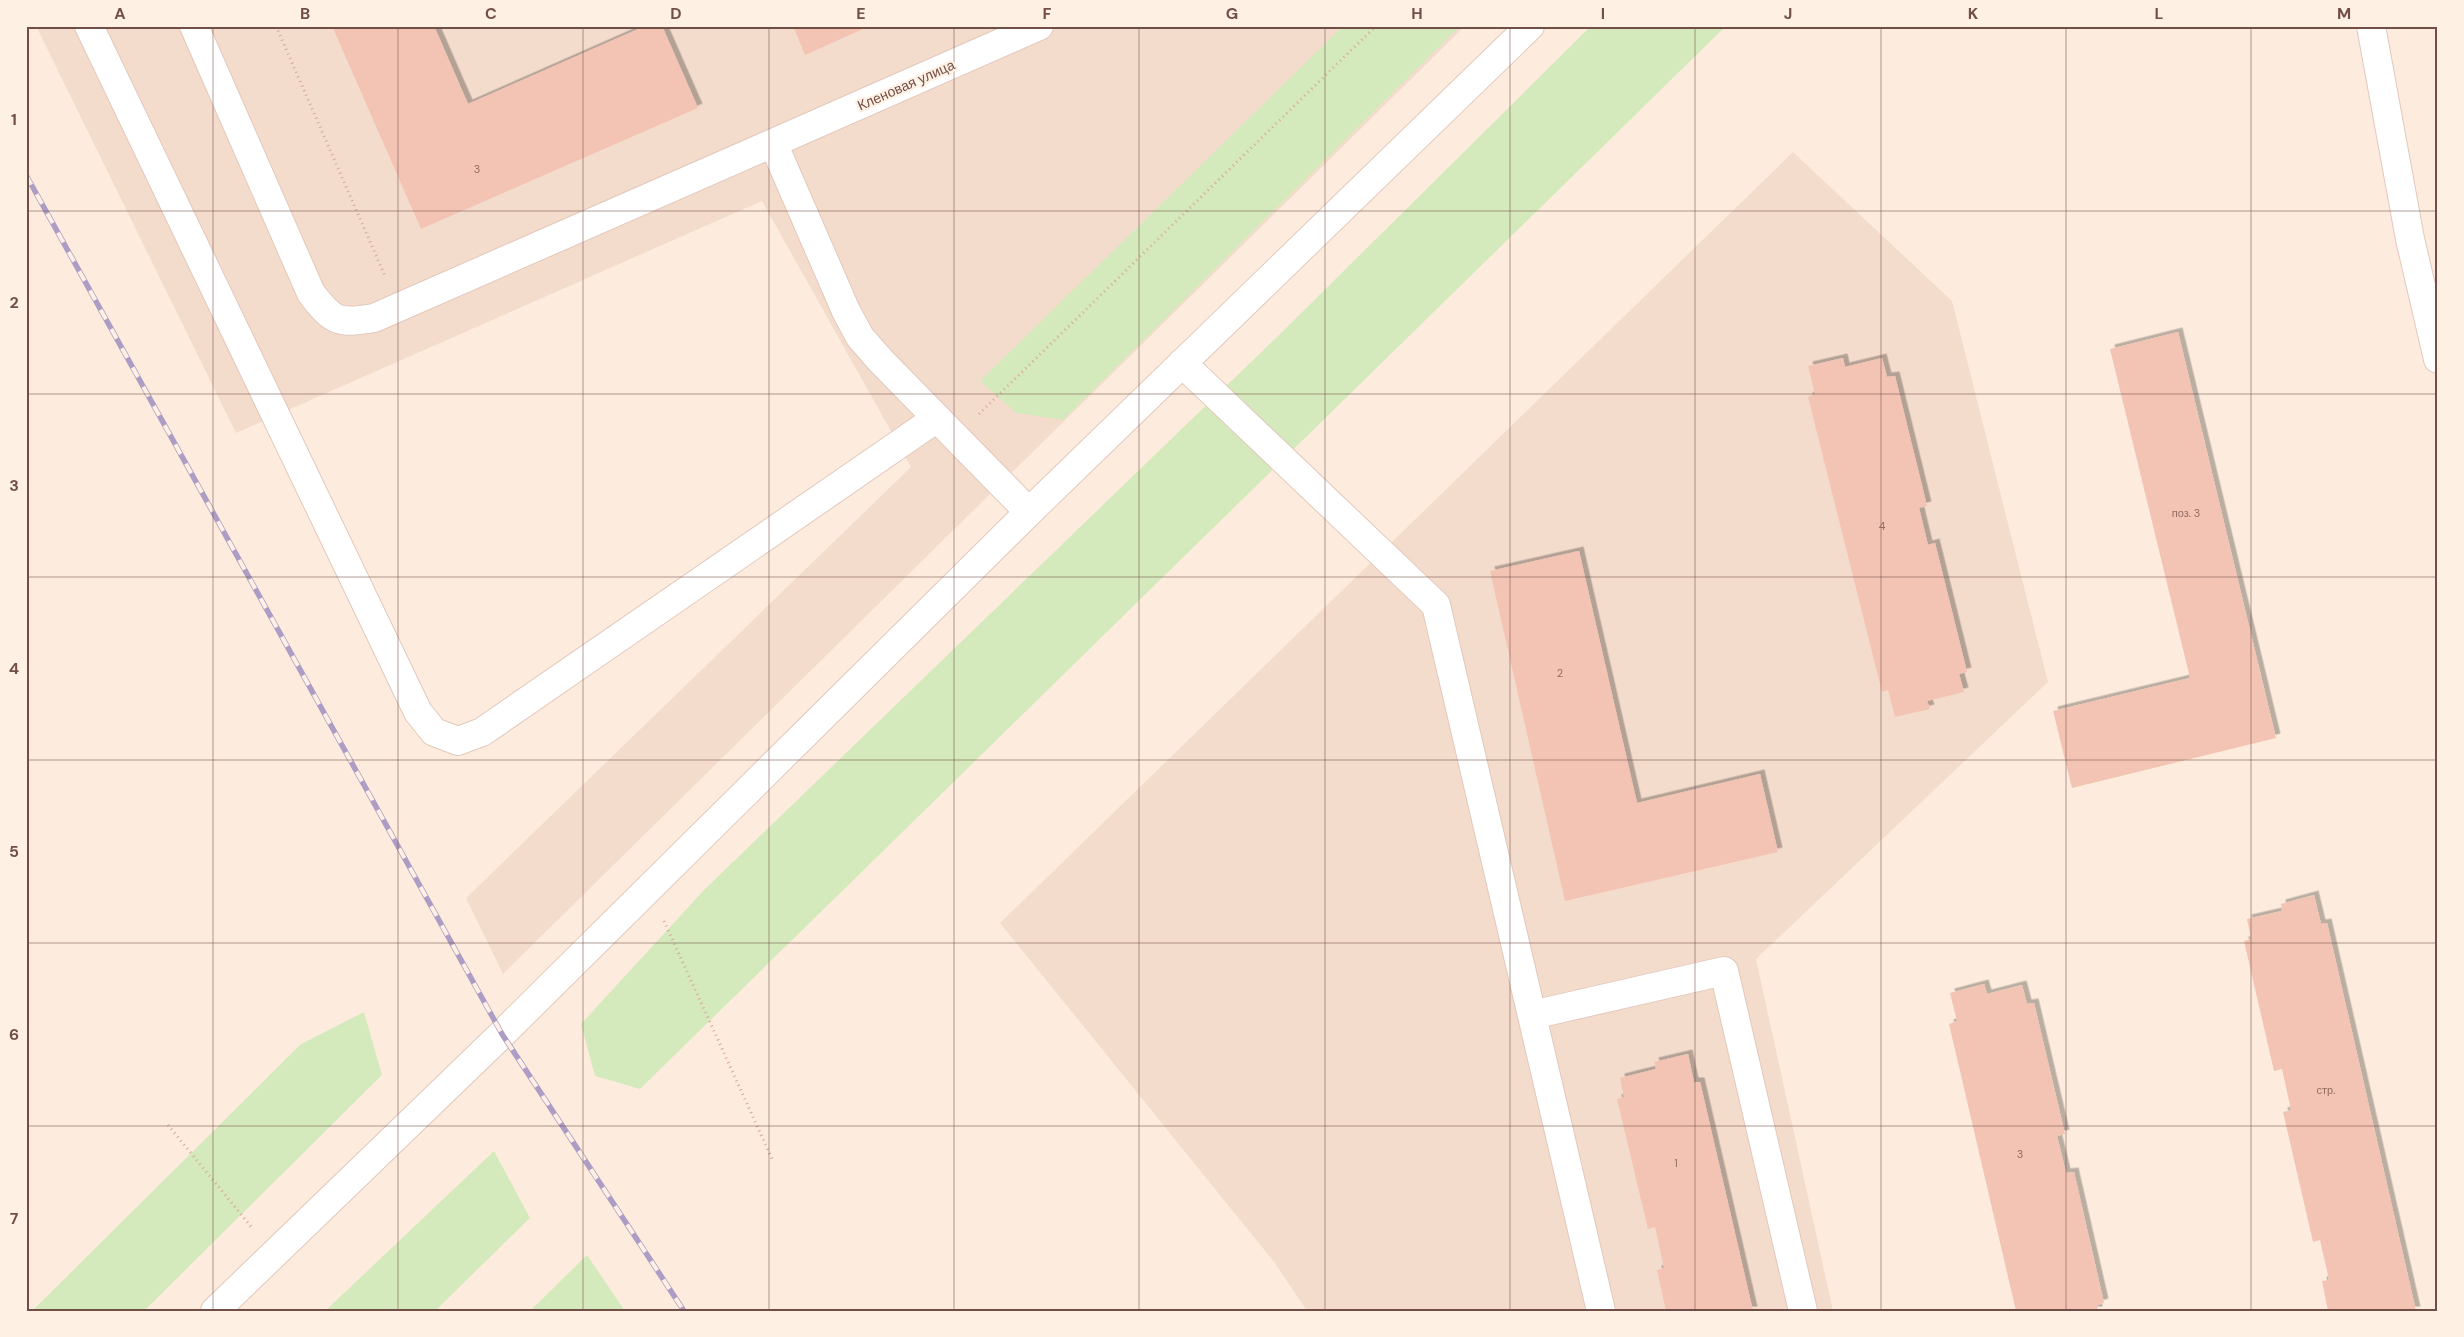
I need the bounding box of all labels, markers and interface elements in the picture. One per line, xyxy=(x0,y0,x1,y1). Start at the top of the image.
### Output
text: A xyxy=(114,3,126,24)
text: B xyxy=(300,3,310,24)
text: C xyxy=(485,3,497,24)
text: D xyxy=(670,3,682,24)
text: E xyxy=(856,3,866,24)
text: F xyxy=(1043,3,1052,24)
text: G xyxy=(1226,3,1238,24)
text: H xyxy=(1411,3,1423,24)
text: I xyxy=(1601,3,1605,24)
text: J xyxy=(1784,3,1792,24)
text: K xyxy=(1968,3,1979,24)
text: L xyxy=(2155,3,2164,24)
text: M xyxy=(2337,3,2351,24)
street label: Кленовая улица xyxy=(855,55,958,114)
text: 1 xyxy=(11,109,17,130)
house number: 3 xyxy=(474,162,480,176)
text: 2 xyxy=(9,292,19,313)
text: 3 xyxy=(9,475,19,496)
house number: поз. 3 xyxy=(2172,506,2200,520)
house number: 4 xyxy=(1879,519,1886,533)
text: 4 xyxy=(9,658,19,679)
house number: 2 xyxy=(1557,666,1563,680)
text: 5 xyxy=(9,841,19,862)
text: 6 xyxy=(9,1024,19,1045)
house number: стр. xyxy=(2317,1083,2335,1097)
house number: 3 xyxy=(2017,1147,2023,1161)
house number: 1 xyxy=(1674,1156,1678,1170)
text: 7 xyxy=(10,1208,19,1229)

